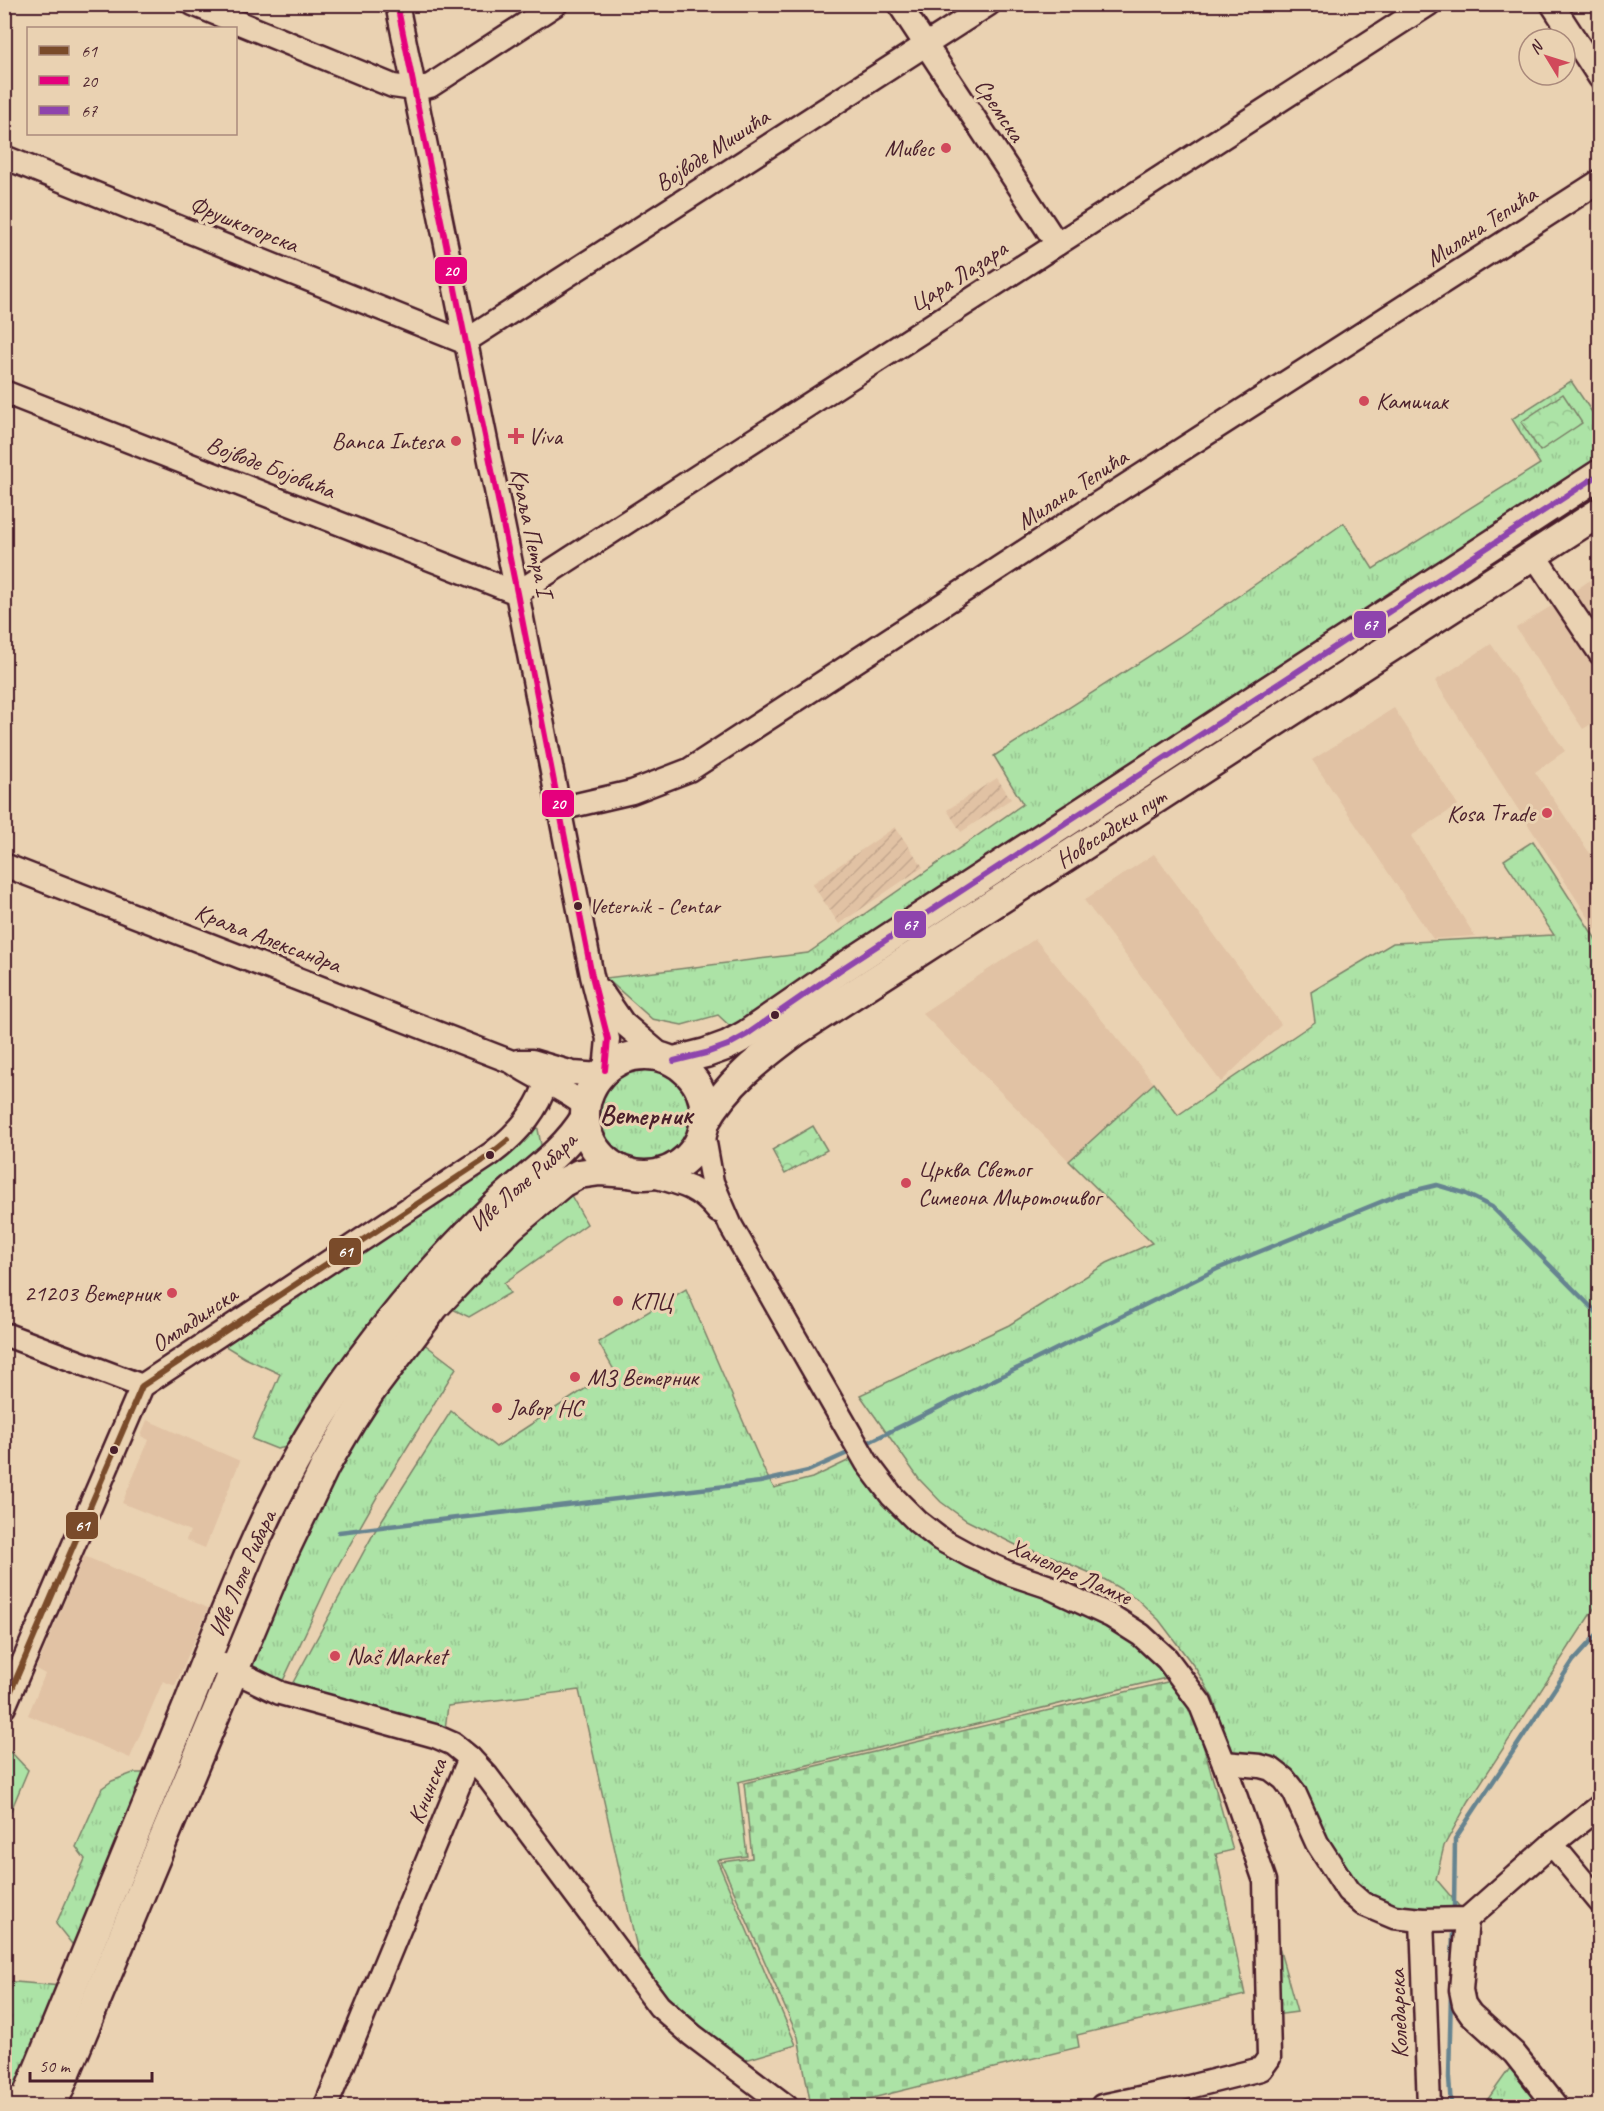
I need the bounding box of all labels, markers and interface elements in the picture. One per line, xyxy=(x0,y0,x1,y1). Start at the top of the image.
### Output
legend xyxy=(27,27,237,135)
north arrow xyxy=(1517,27,1577,87)
text: N xyxy=(1525,36,1549,58)
text: 61 xyxy=(81,40,98,62)
text: 20 xyxy=(81,70,99,92)
street label: Сремска xyxy=(968,73,1033,148)
text: 67 xyxy=(81,100,98,122)
street label: Војводе Мишића xyxy=(649,101,776,198)
place label: Мивес xyxy=(885,133,936,163)
marker: Мивес xyxy=(939,141,953,155)
street label: Милана Тепића xyxy=(1420,178,1544,273)
street label: Фрушкогорска xyxy=(185,189,304,260)
street label: Цара Лазара xyxy=(903,233,1014,319)
line badge: 20 xyxy=(434,256,468,285)
text: 20 xyxy=(444,261,460,281)
place label: Камичак xyxy=(1376,386,1450,416)
marker: Камичак xyxy=(1357,394,1371,408)
place label: Viva xyxy=(528,421,563,451)
place label: Banca Intesa xyxy=(332,426,445,456)
street label: Војводе Бојовића xyxy=(203,429,341,506)
marker: Viva xyxy=(509,429,523,443)
marker: Banca Intesa xyxy=(449,434,463,448)
street label: Милана Тепића xyxy=(1011,441,1135,536)
street label: Краља Петра I xyxy=(504,465,561,604)
line badge: 67 xyxy=(1353,610,1387,639)
text: 67 xyxy=(1363,615,1379,635)
street label: Новосадски пут xyxy=(1050,781,1173,875)
line badge: 20 xyxy=(541,789,575,818)
text: 20 xyxy=(551,794,567,814)
place label: Kosa Trade xyxy=(1447,798,1537,828)
marker: Kosa Trade xyxy=(1540,806,1554,820)
place label: Veternik - Centar xyxy=(589,892,722,920)
street label: Краља Александра xyxy=(191,896,347,980)
marker: Veternik - Centar xyxy=(572,900,584,912)
line badge: 67 xyxy=(893,910,927,939)
text: 67 xyxy=(903,915,919,935)
unlabelled marker xyxy=(769,1009,781,1021)
district label: Ветерник xyxy=(600,1098,695,1132)
street label: Иве Лоле Рибара xyxy=(463,1125,585,1238)
unlabelled marker xyxy=(484,1149,496,1161)
place label: Црква Светог Симеона Мироточивог xyxy=(918,1154,1104,1212)
marker: Црква Светог Симеона Мироточивог xyxy=(899,1176,913,1190)
line badge: 61 xyxy=(328,1237,362,1266)
text: 61 xyxy=(338,1242,354,1262)
place label: 21203 Ветерник xyxy=(24,1278,162,1308)
street label: Омладинска xyxy=(145,1278,245,1359)
marker: 21203 Ветерник xyxy=(165,1286,179,1300)
place label: КПЦ xyxy=(630,1286,674,1316)
marker: КПЦ xyxy=(611,1294,625,1308)
place label: МЗ Ветерник xyxy=(587,1362,700,1392)
marker: МЗ Ветерник xyxy=(568,1370,582,1384)
place label: Јавор НС xyxy=(508,1393,586,1423)
marker: Јавор НС xyxy=(490,1401,504,1415)
unlabelled marker xyxy=(108,1444,120,1456)
street label: Иве Лоле Рибара xyxy=(202,1503,284,1641)
line badge: 61 xyxy=(65,1511,99,1540)
text: 61 xyxy=(75,1516,91,1536)
street label: Ханелоре Ламхе xyxy=(1004,1531,1138,1612)
place label: Naš Market xyxy=(347,1641,450,1671)
marker: Naš Market xyxy=(328,1649,342,1663)
street label: Книнска xyxy=(400,1753,454,1828)
street label: Коледарска xyxy=(1381,1967,1415,2059)
scale bar xyxy=(30,2045,152,2083)
text: 50 m xyxy=(39,2055,72,2077)

